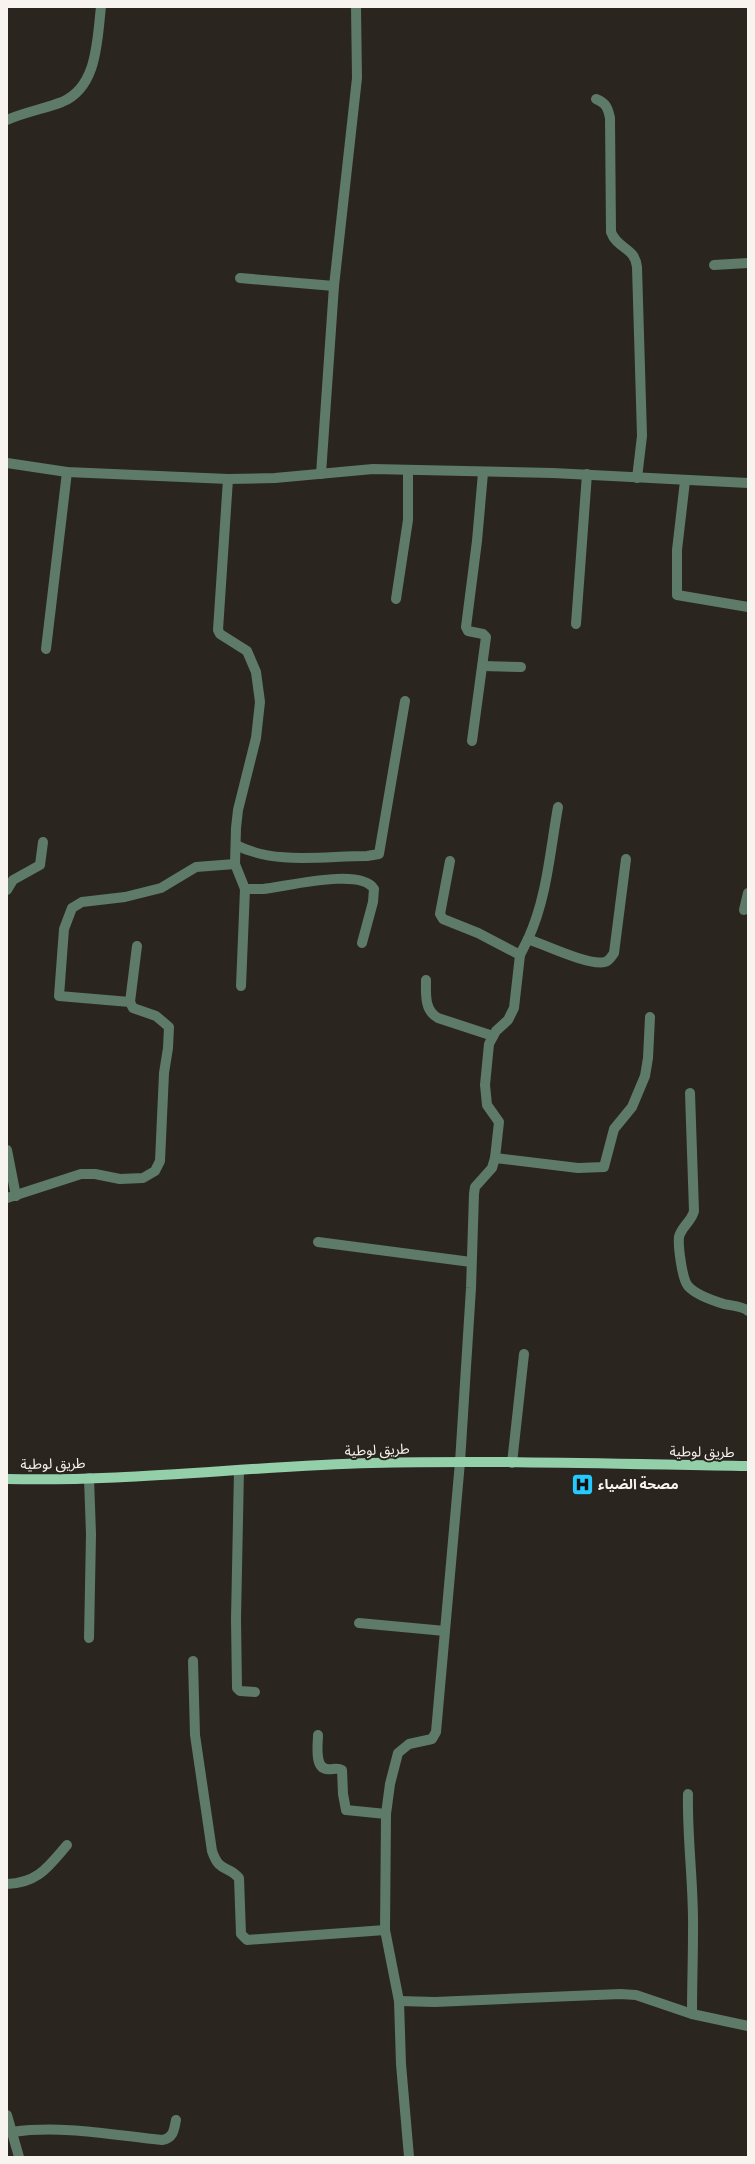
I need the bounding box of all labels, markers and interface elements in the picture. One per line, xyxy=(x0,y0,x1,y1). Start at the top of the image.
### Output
street label: طريق لوطية xyxy=(344,1440,410,1461)
street label: طريق لوطية xyxy=(669,1443,735,1462)
street label: طريق لوطية xyxy=(20,1455,86,1474)
hospital icon: مصحة الضياء xyxy=(570,1471,596,1497)
place label: مصحة الضياء xyxy=(598,1476,679,1493)

